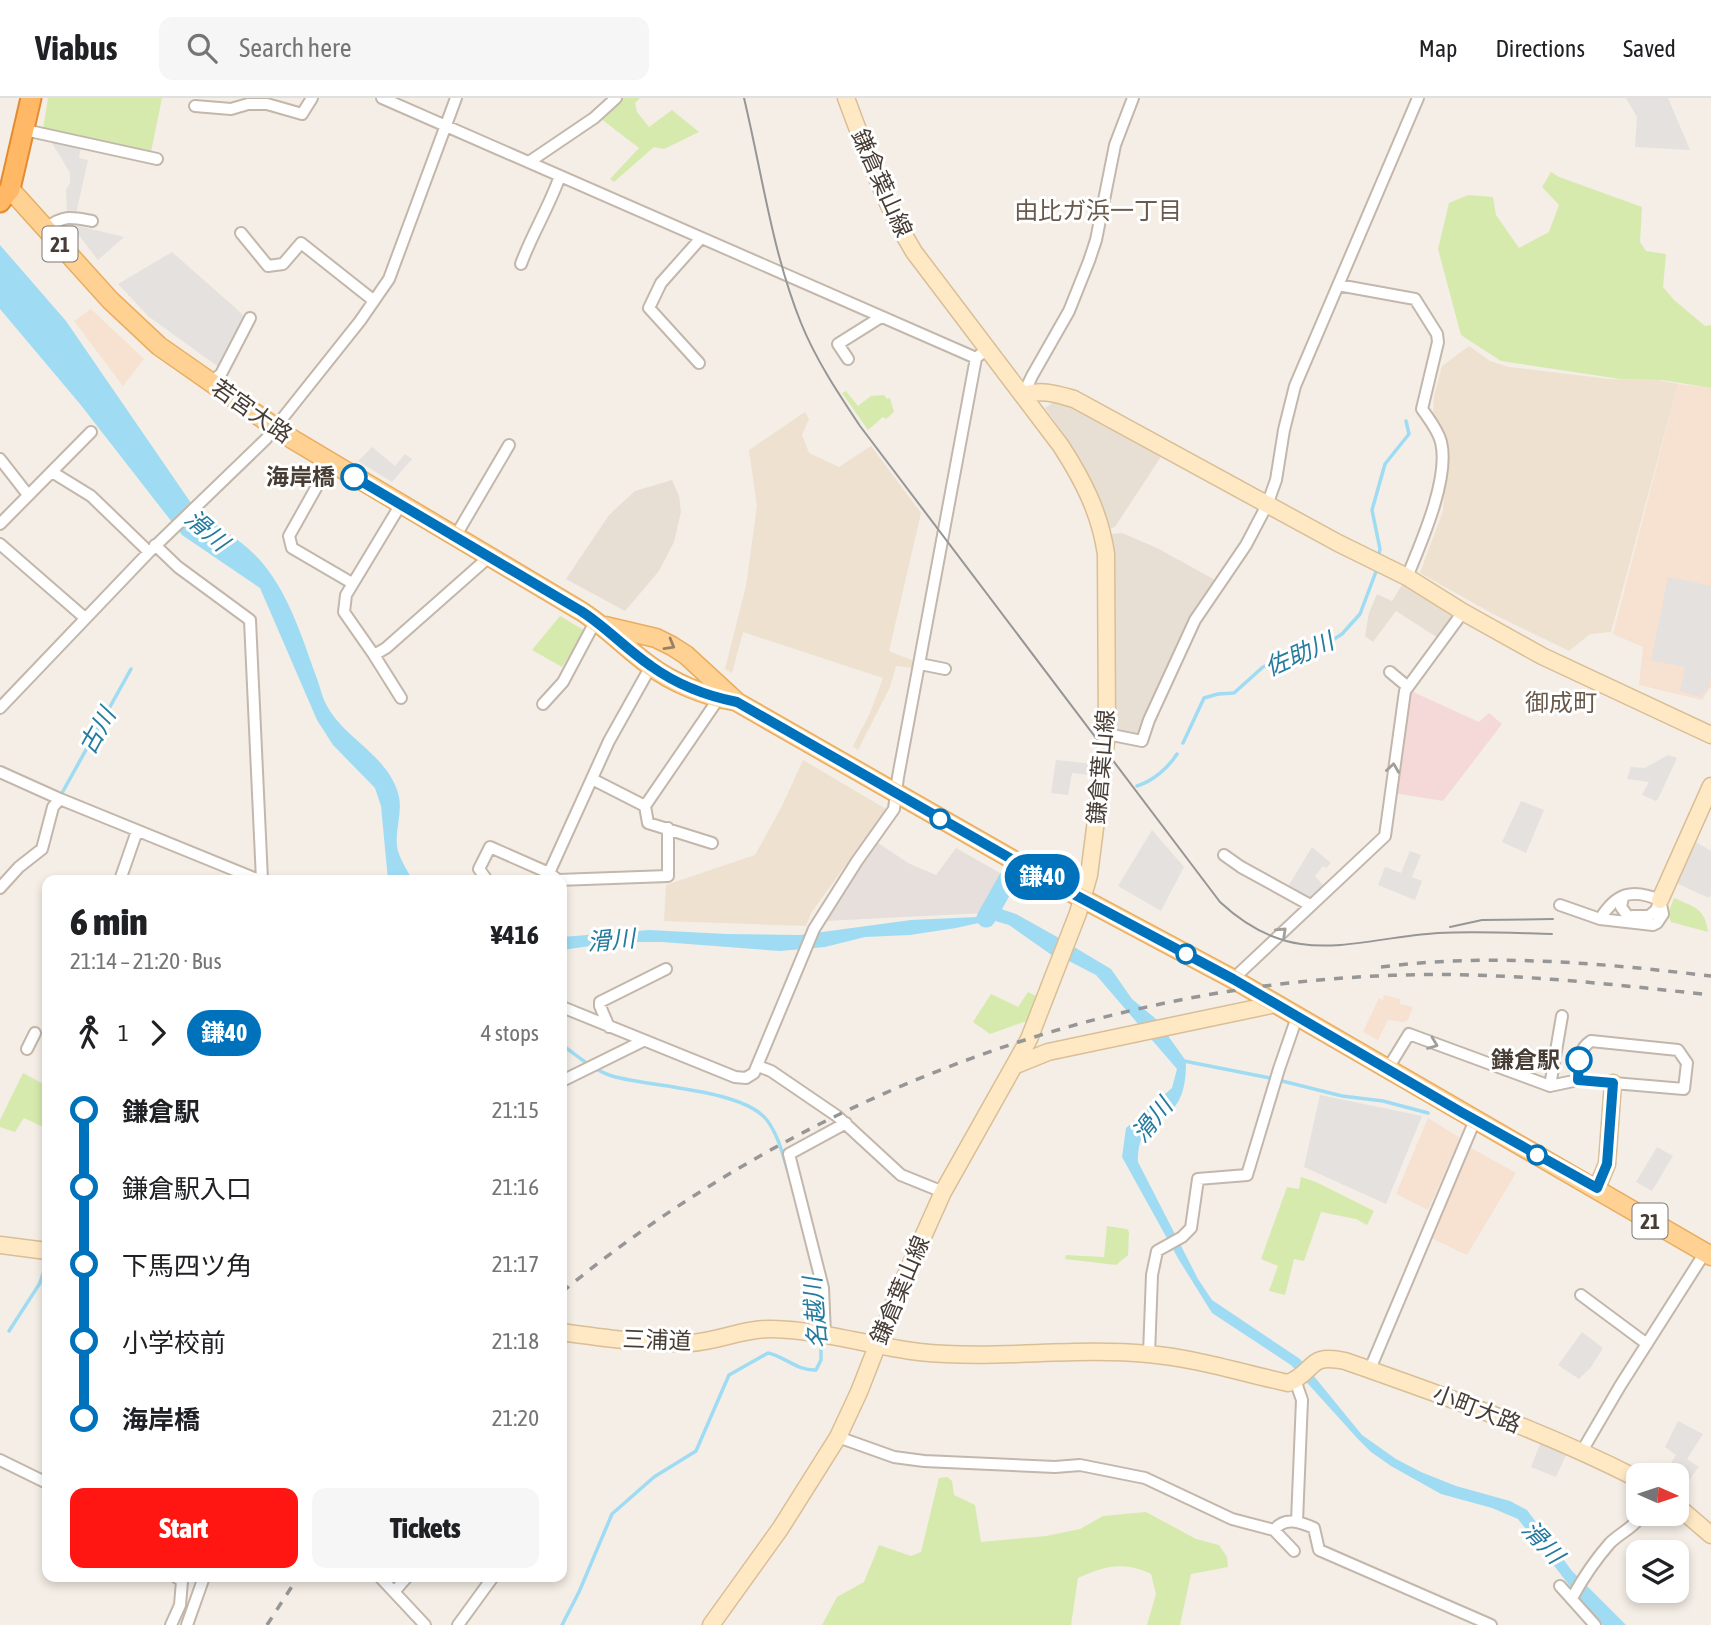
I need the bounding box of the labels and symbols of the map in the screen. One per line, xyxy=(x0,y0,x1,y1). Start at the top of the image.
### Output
street label: 鎌倉葉山線 xyxy=(847,125,917,241)
district label: 由比ガ浜一丁目 xyxy=(1014,197,1182,224)
road number: 21 xyxy=(42,226,78,262)
street label: 若宮大路 xyxy=(207,374,297,448)
place label: 海岸橋 xyxy=(266,464,335,490)
marker: 海岸橋 xyxy=(341,464,367,490)
water label: 滑川 xyxy=(180,504,236,558)
water label: 佐助川 xyxy=(1261,626,1340,681)
one-way arrow xyxy=(663,637,675,650)
district label: 御成町 xyxy=(1525,689,1597,716)
water label: 古川 xyxy=(74,701,122,759)
street label: 鎌倉葉山線 xyxy=(1083,709,1119,825)
one-way arrow xyxy=(1386,762,1401,774)
unlabelled marker xyxy=(930,809,950,829)
line badge: 鎌40 xyxy=(1002,854,1082,900)
water label: 滑川 xyxy=(586,924,639,956)
one-way arrow xyxy=(1274,928,1287,940)
unlabelled marker xyxy=(1176,944,1196,964)
one-way arrow xyxy=(1427,1035,1439,1049)
place label: 鎌倉駅 xyxy=(1491,1047,1560,1073)
marker: 鎌倉駅 xyxy=(1566,1047,1592,1073)
water label: 滑川 xyxy=(1126,1091,1179,1147)
unlabelled marker xyxy=(1527,1145,1547,1165)
road number: 21 xyxy=(1632,1204,1668,1238)
street label: 鎌倉葉山線 xyxy=(866,1232,934,1348)
water label: 名越川 xyxy=(798,1273,832,1350)
street label: 三浦道 xyxy=(622,1326,692,1354)
street label: 小町大路 xyxy=(1429,1380,1525,1438)
north arrow xyxy=(1626,1463,1689,1526)
water label: 滑川 xyxy=(1517,1515,1571,1571)

